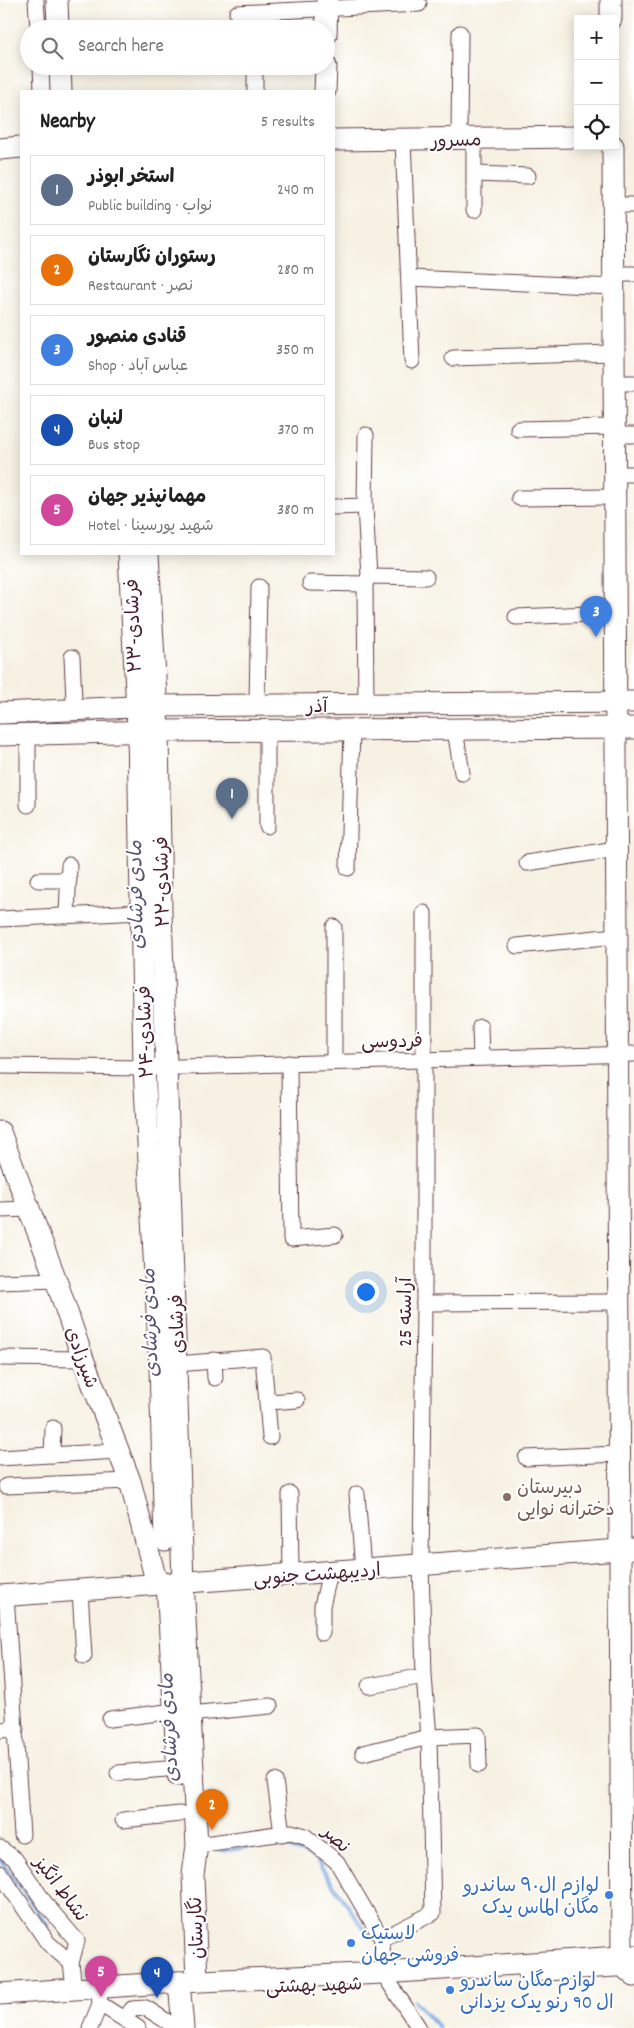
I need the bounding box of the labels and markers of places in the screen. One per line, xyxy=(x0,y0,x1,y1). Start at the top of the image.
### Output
pin: 3 xyxy=(580,596,612,637)
pin: 1 xyxy=(216,778,248,819)
place label: دبیرستان دخترانه نوایی xyxy=(517,1476,615,1525)
marker: دبیرستان دخترانه نوایی xyxy=(501,1491,513,1503)
pin: 2 xyxy=(196,1789,228,1830)
place label: لوازم ال۹۰ ساندرو مگان الماس یدک xyxy=(462,1874,599,1923)
marker: لوازم ال۹۰ ساندرو مگان الماس یدک xyxy=(603,1889,615,1901)
place label: لاستیک فروشی جهان xyxy=(361,1922,459,1971)
marker: لاستیک فروشی جهان xyxy=(345,1937,357,1949)
pin: 5 xyxy=(85,1956,117,1997)
pin: 4 xyxy=(141,1957,173,1998)
place label: لوازم مگان ساندرو ال 90 رنو یدک یزدانی xyxy=(459,1969,614,2018)
marker: لوازم مگان ساندرو ال 90 رنو یدک یزدانی xyxy=(444,1984,456,1996)

